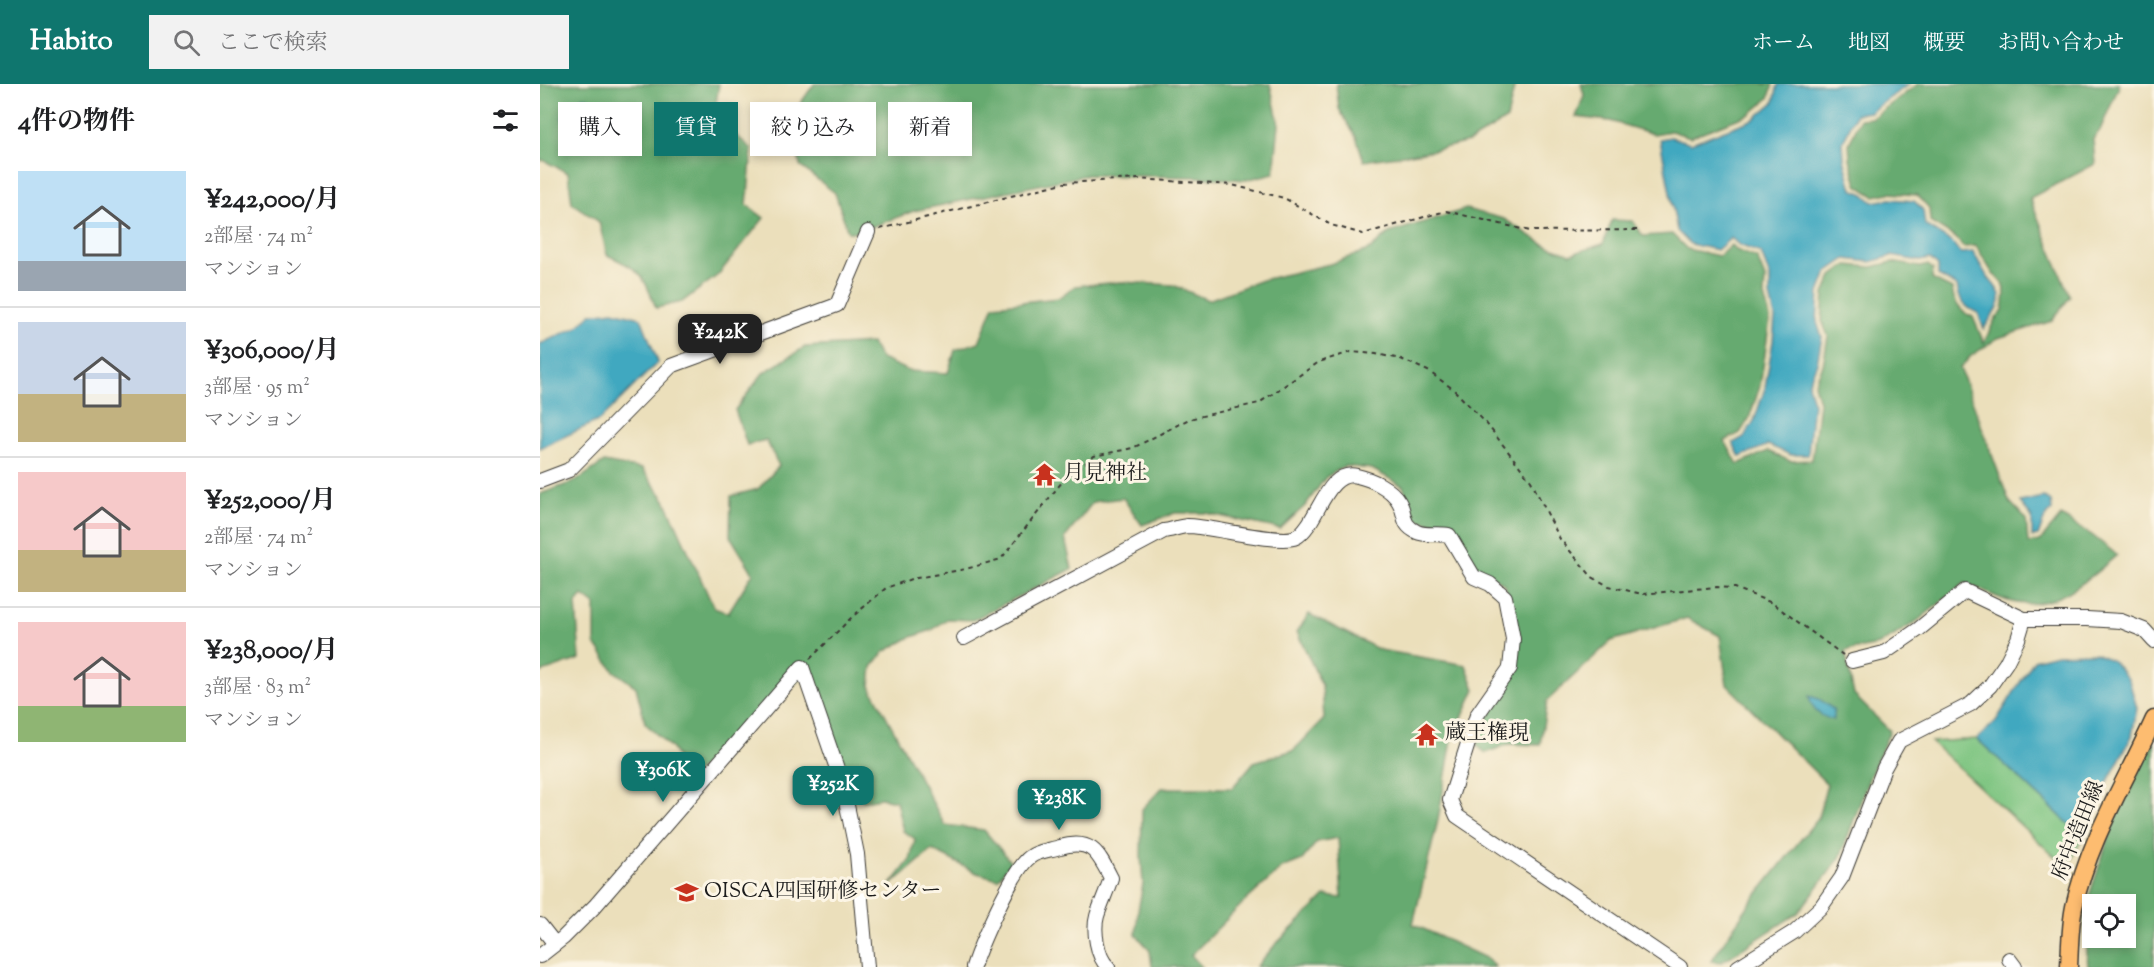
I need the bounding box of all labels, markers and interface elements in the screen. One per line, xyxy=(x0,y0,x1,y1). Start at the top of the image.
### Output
search box xyxy=(149,15,569,69)
text: Habito xyxy=(30,22,113,62)
icon: search xyxy=(170,26,203,59)
text: ここで検索 xyxy=(218,28,328,60)
text: ホーム xyxy=(1752,29,1815,59)
text: 地図 xyxy=(1848,29,1890,59)
text: 概要 xyxy=(1923,29,1965,59)
text: お問い合わせ xyxy=(1998,29,2124,59)
chip: 購入 xyxy=(558,102,642,156)
chip: 賃貸 xyxy=(654,102,738,156)
chip: 絞り込み xyxy=(750,102,876,156)
chip: 新着 xyxy=(888,102,972,156)
text: 4件の物件 xyxy=(18,104,135,141)
icon: filters xyxy=(489,104,522,137)
text: ¥242,000/月 xyxy=(204,182,340,219)
icon: home xyxy=(66,195,138,267)
text: 2部屋 · 74 m² xyxy=(204,223,313,252)
text: マンション xyxy=(204,256,303,285)
pin: ¥242K xyxy=(678,314,762,365)
text: ¥242K xyxy=(692,319,748,348)
text: ¥306,000/月 xyxy=(204,333,340,370)
icon: home xyxy=(66,346,138,418)
text: 3部屋 · 95 m² xyxy=(204,374,310,403)
text: マンション xyxy=(204,407,303,436)
place label: 月見神社 xyxy=(1063,459,1147,489)
temple icon: 月見神社 xyxy=(1032,461,1058,487)
text: ¥252,000/月 xyxy=(204,483,336,520)
icon: home xyxy=(66,496,138,568)
text: 2部屋 · 74 m² xyxy=(204,524,313,553)
text: マンション xyxy=(204,557,303,586)
text: ¥238,000/月 xyxy=(204,633,338,670)
icon: home xyxy=(66,646,138,718)
text: 3部屋 · 83 m² xyxy=(204,674,311,703)
text: マンション xyxy=(204,707,303,736)
place label: 蔵王権現 xyxy=(1445,719,1529,749)
temple icon: 蔵王権現 xyxy=(1414,721,1440,747)
pin: ¥306K xyxy=(621,752,705,803)
text: ¥306K xyxy=(635,757,691,786)
pin: ¥252K xyxy=(791,766,875,817)
text: ¥252K xyxy=(807,771,859,800)
street label: 府中造田線 xyxy=(2045,777,2113,885)
pin: ¥238K xyxy=(1017,780,1101,831)
text: ¥238K xyxy=(1032,785,1086,814)
place label: OISCA四国研修センター xyxy=(704,877,942,907)
school or university icon: OISCA四国研修センター xyxy=(673,879,699,905)
map controls xyxy=(2082,894,2136,948)
button: locate xyxy=(2082,894,2136,948)

